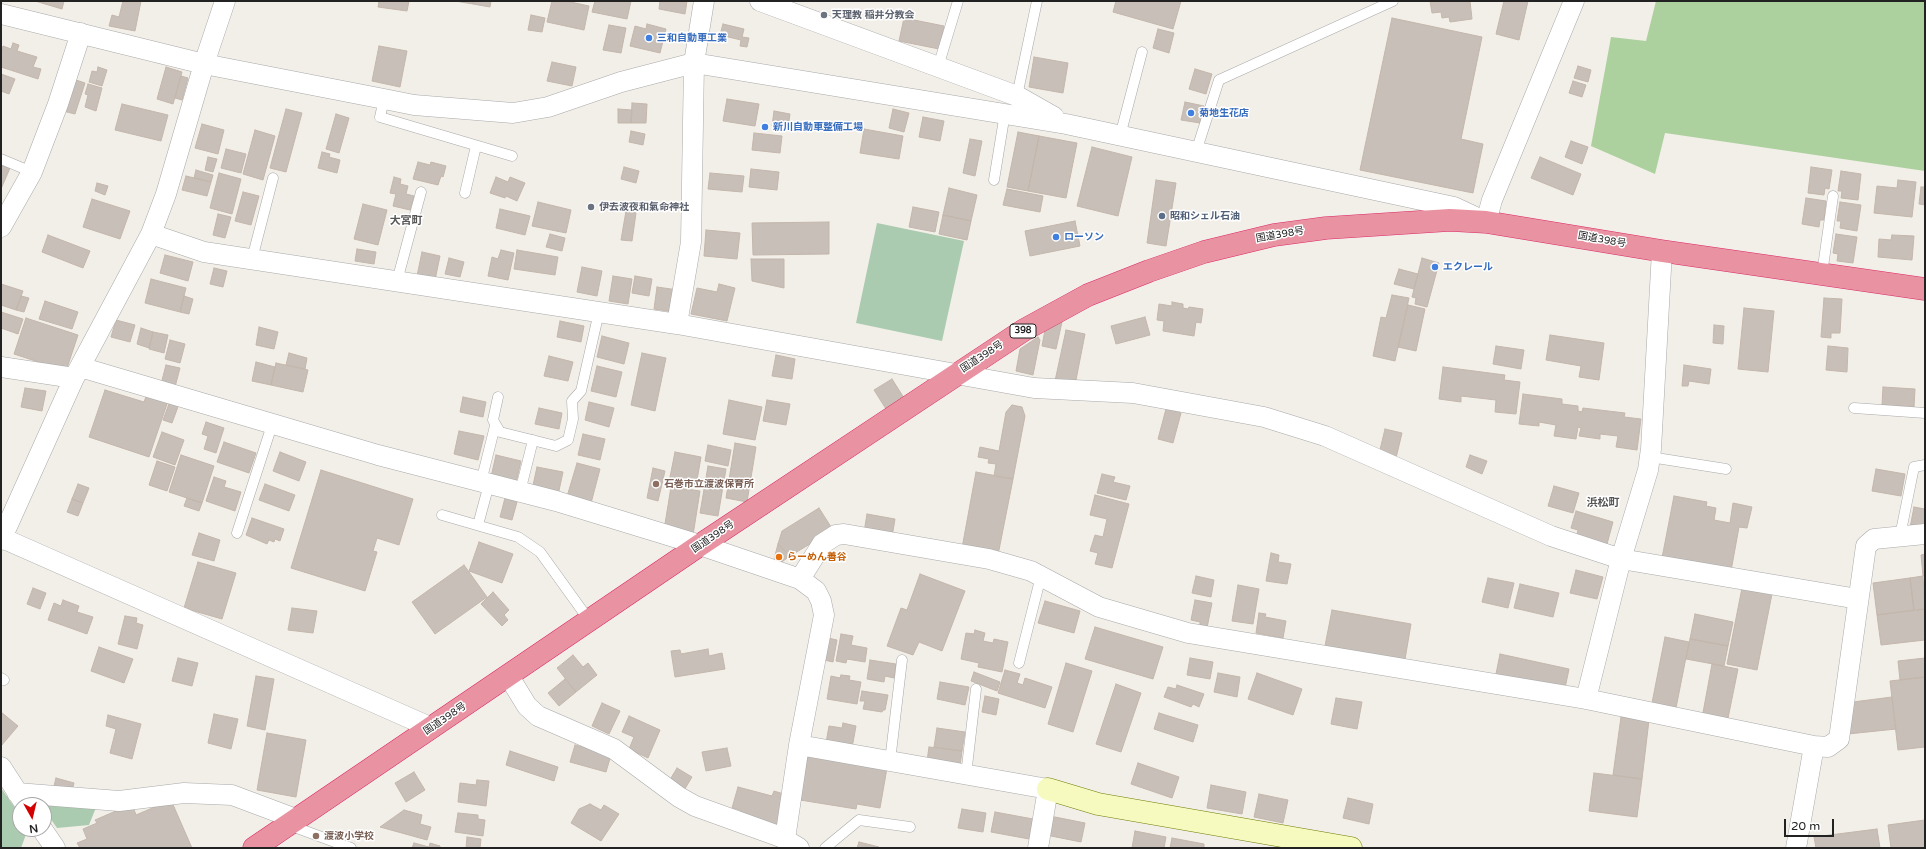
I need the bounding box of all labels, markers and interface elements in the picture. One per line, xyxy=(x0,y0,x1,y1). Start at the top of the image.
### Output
place label: 天理教 稲井分教会 xyxy=(832,9,915,21)
marker: 天理教 稲井分教会 xyxy=(819,10,829,20)
place label: 三和自動車工業 xyxy=(657,32,727,44)
marker: 三和自動車工業 xyxy=(644,33,654,43)
place label: 菊地生花店 xyxy=(1199,107,1249,119)
marker: 菊地生花店 xyxy=(1186,108,1196,118)
place label: 新川自動車整備工場 xyxy=(773,121,863,133)
marker: 新川自動車整備工場 xyxy=(760,122,770,132)
place label: 伊去波夜和氣命神社 xyxy=(599,201,689,213)
marker: 伊去波夜和氣命神社 xyxy=(586,202,596,212)
place label: 昭和シェル石油 xyxy=(1170,210,1240,222)
marker: 昭和シェル石油 xyxy=(1157,211,1167,221)
district label: 大宮町 xyxy=(390,214,422,228)
street label: 国道398号 xyxy=(1255,225,1305,245)
street label: 国道398号 xyxy=(1577,230,1627,250)
place label: ローソン xyxy=(1064,231,1104,243)
marker: ローソン xyxy=(1051,232,1061,242)
place label: エクレール xyxy=(1443,261,1493,273)
marker: エクレール xyxy=(1430,262,1440,272)
road number: 398 xyxy=(1010,324,1036,338)
street label: 国道398号 xyxy=(958,339,1006,375)
place label: 石巻市立渡波保育所 xyxy=(664,478,754,490)
marker: 石巻市立渡波保育所 xyxy=(651,479,661,489)
district label: 浜松町 xyxy=(1587,496,1619,510)
street label: 国道398号 xyxy=(689,518,737,556)
place label: らーめん善谷 xyxy=(787,551,847,563)
marker: らーめん善谷 xyxy=(774,552,784,562)
street label: 国道398号 xyxy=(421,700,469,738)
north arrow xyxy=(12,797,52,837)
scale bar xyxy=(1786,811,1836,837)
text: 20 m xyxy=(1791,819,1820,833)
text: N xyxy=(28,821,39,835)
place label: 渡波小学校 xyxy=(324,830,374,842)
marker: 渡波小学校 xyxy=(311,831,321,841)

